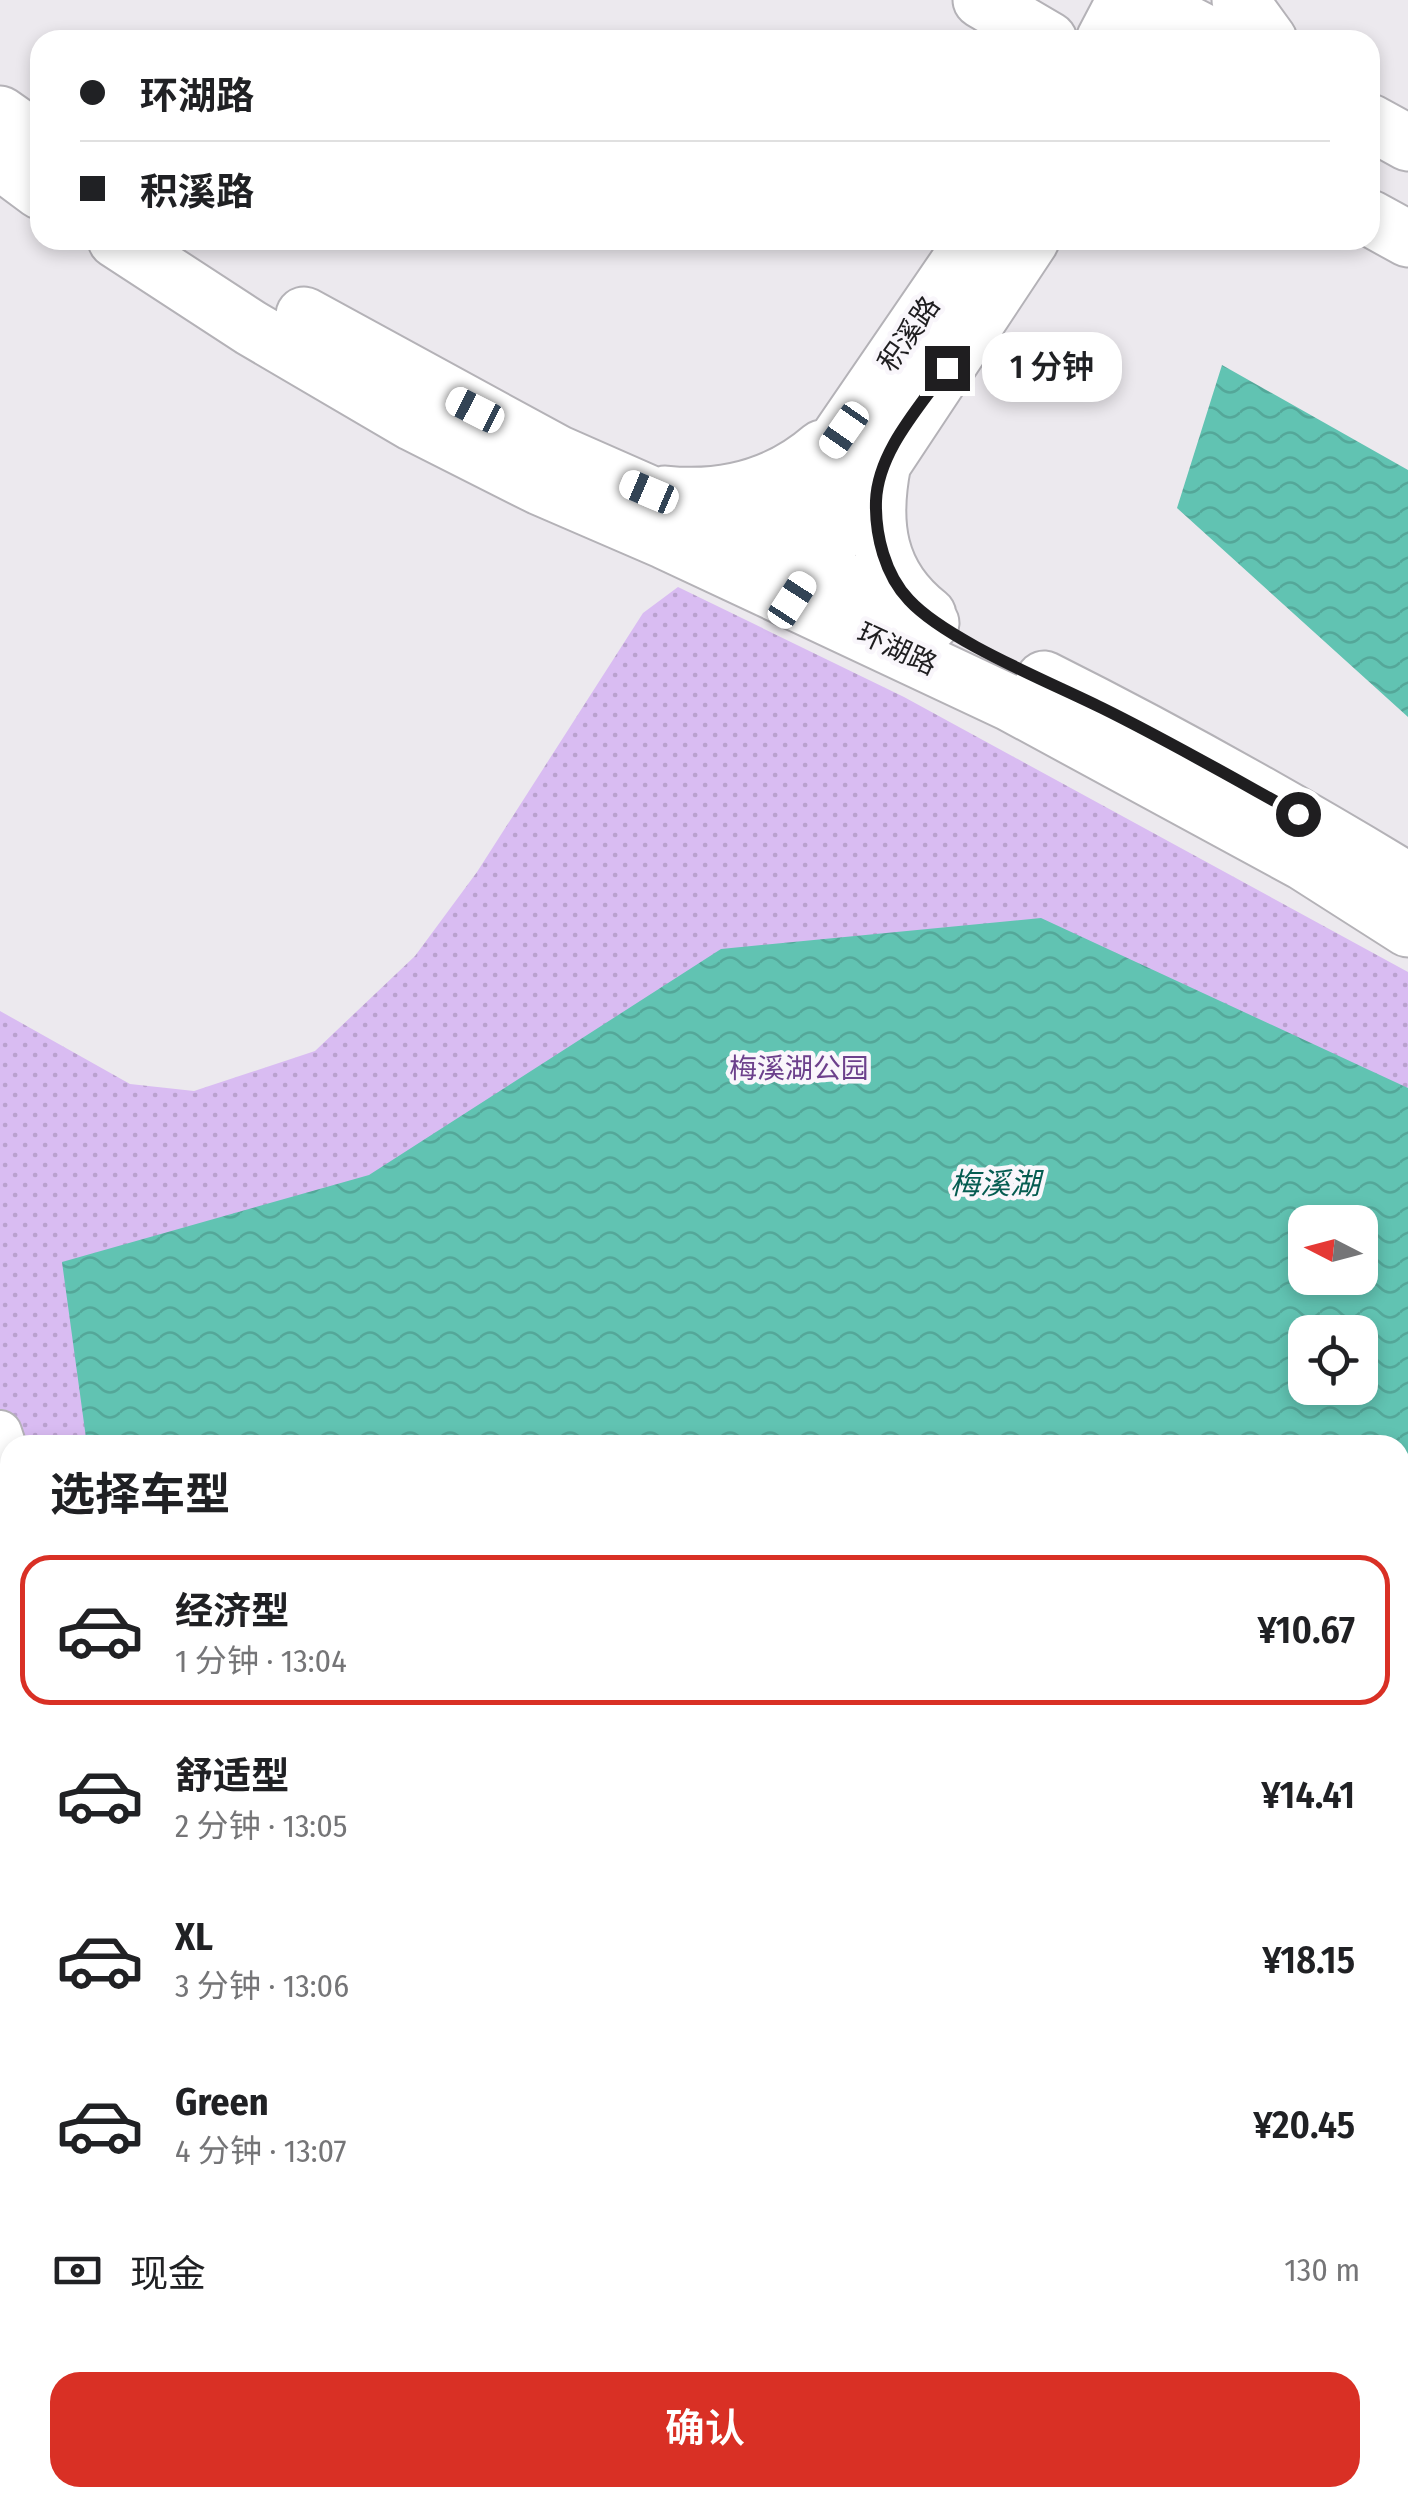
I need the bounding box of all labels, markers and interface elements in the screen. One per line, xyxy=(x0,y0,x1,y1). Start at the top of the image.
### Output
text: 环湖路 xyxy=(140,73,254,119)
text: 积溪路 xyxy=(140,169,254,215)
street label: 积溪路 xyxy=(871,290,947,378)
callout: 1 分钟 xyxy=(982,333,1122,403)
route end xyxy=(925,346,970,391)
text: 1 分钟 xyxy=(1010,348,1094,386)
car xyxy=(441,383,509,437)
car xyxy=(815,397,873,463)
car xyxy=(616,466,682,518)
car xyxy=(763,567,821,633)
street label: 环湖路 xyxy=(852,616,942,682)
route start xyxy=(1276,792,1321,837)
park label: 梅溪湖公园 xyxy=(729,1052,869,1085)
water label: 梅溪湖 xyxy=(950,1166,1044,1202)
north arrow xyxy=(1288,1205,1378,1295)
map controls xyxy=(1288,1205,1378,1405)
button: locate xyxy=(1288,1315,1378,1405)
text: 选择车型 xyxy=(50,1468,230,1522)
icon: car xyxy=(55,1585,145,1675)
text: 经济型 xyxy=(175,1588,289,1634)
text: ¥10.67 xyxy=(1257,1607,1355,1653)
text: 1 分钟 · 13:04 xyxy=(175,1642,347,1680)
icon: car xyxy=(55,1750,145,1840)
text: 舒适型 xyxy=(175,1753,289,1799)
text: ¥14.41 xyxy=(1261,1772,1355,1818)
text: 2 分钟 · 13:05 xyxy=(175,1807,348,1845)
text: XL xyxy=(175,1914,213,1960)
icon: car xyxy=(55,1915,145,2005)
text: ¥18.15 xyxy=(1262,1937,1355,1983)
text: 3 分钟 · 13:06 xyxy=(175,1967,349,2005)
text: Green xyxy=(175,2079,269,2125)
icon: car xyxy=(55,2080,145,2170)
text: ¥20.45 xyxy=(1253,2102,1355,2148)
text: 4 分钟 · 13:07 xyxy=(175,2132,347,2170)
icon: cash xyxy=(50,2243,105,2298)
text: 现金 xyxy=(130,2251,206,2297)
text: 130 m xyxy=(1284,2251,1360,2289)
button: 确认 xyxy=(50,2372,1360,2487)

